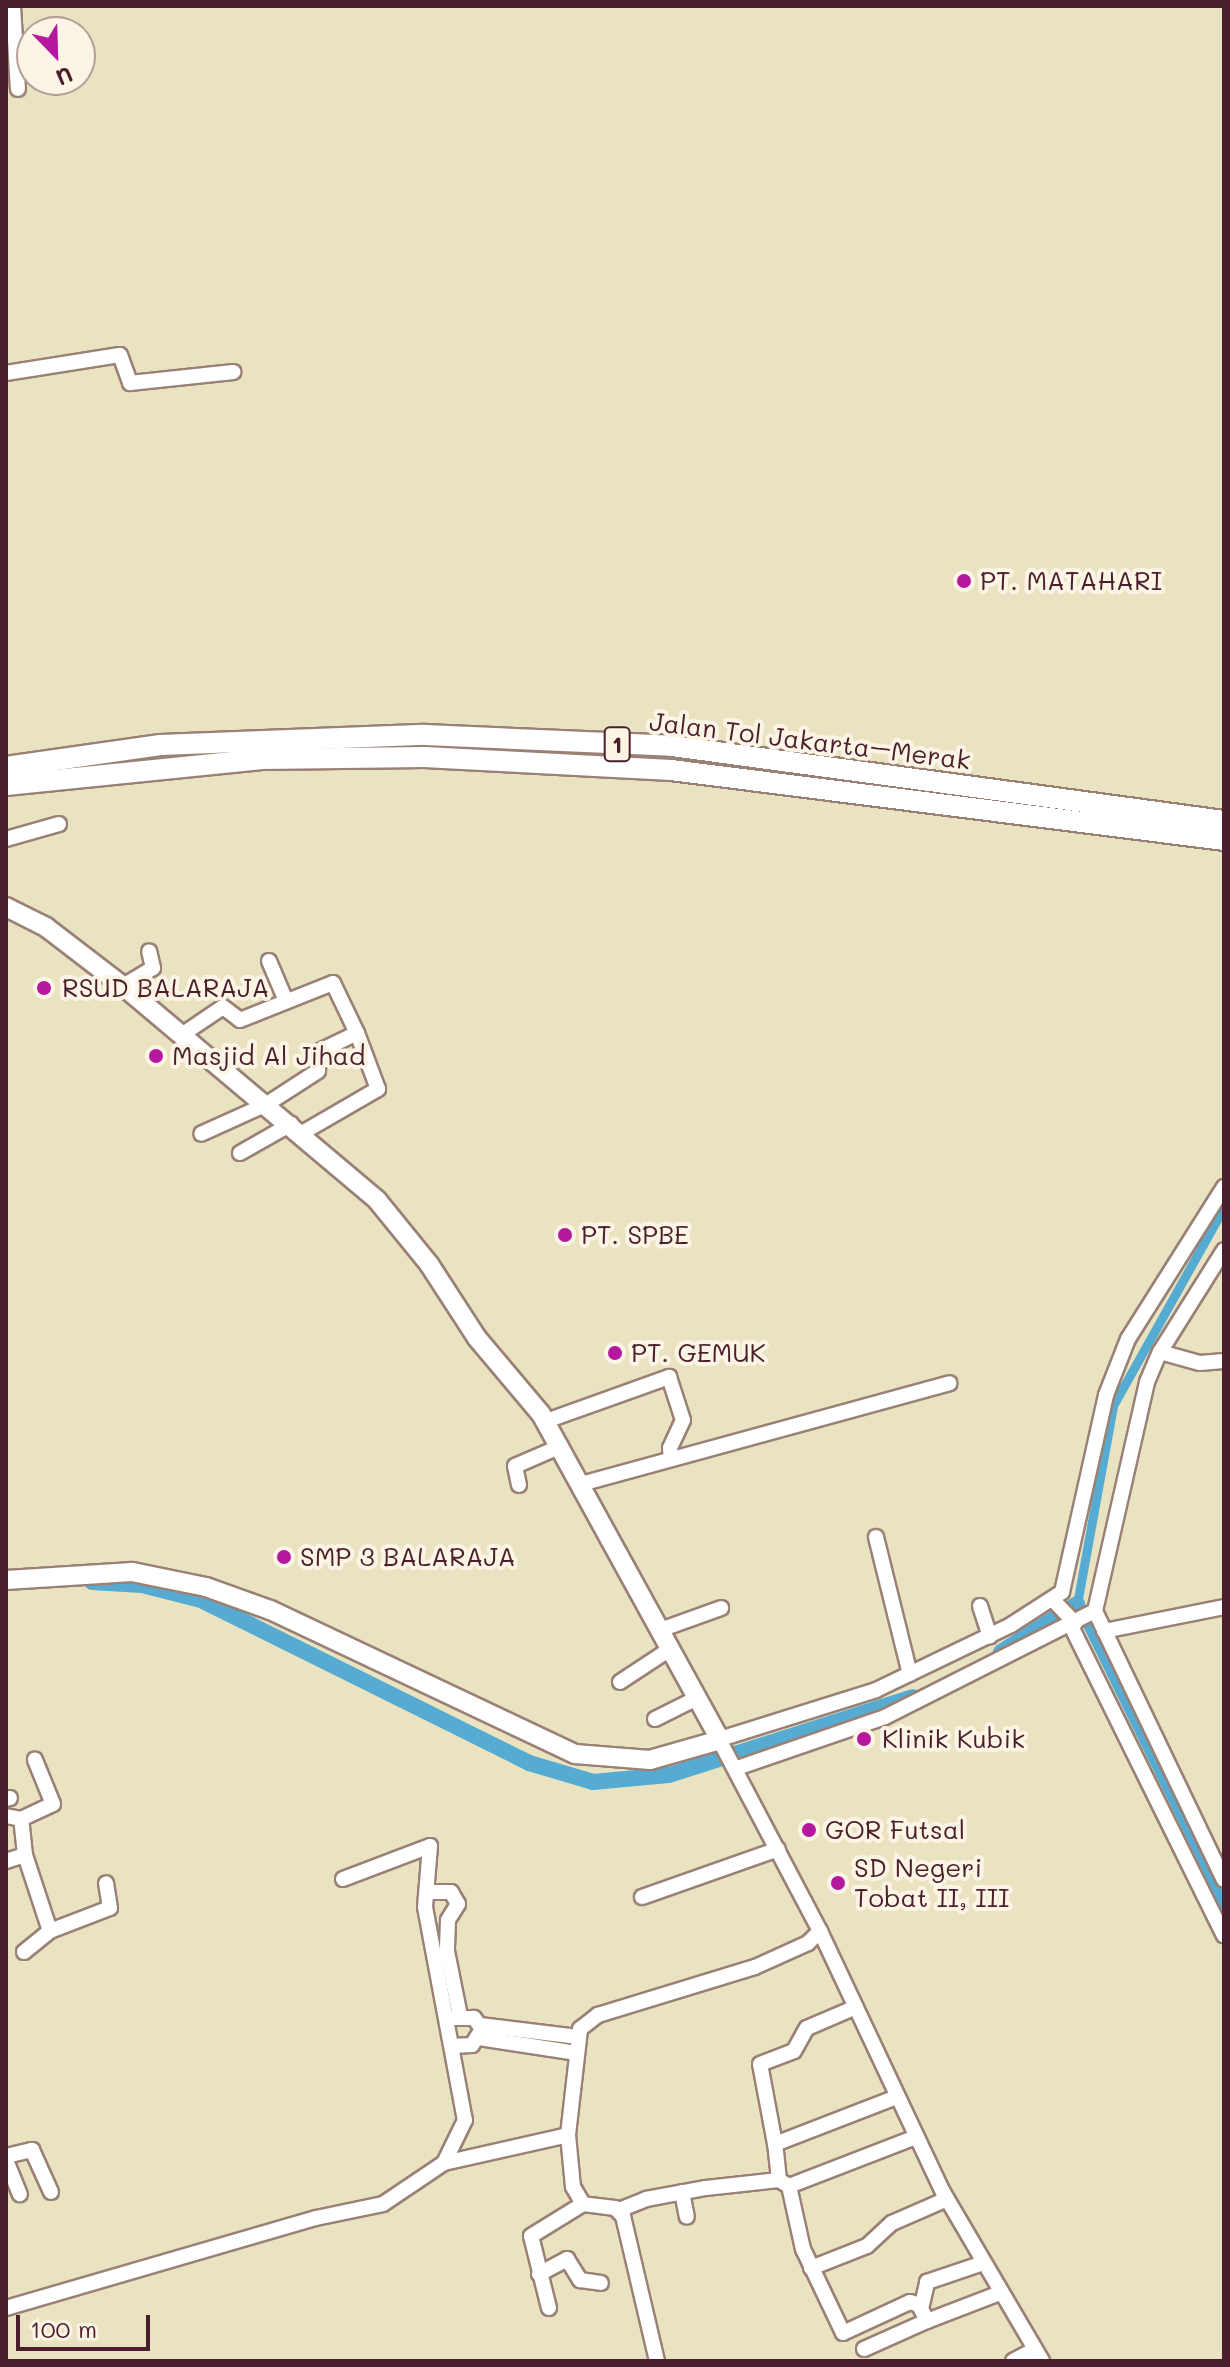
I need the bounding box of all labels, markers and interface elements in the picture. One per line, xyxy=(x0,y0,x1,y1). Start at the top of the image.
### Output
north arrow xyxy=(16,16,96,96)
text: U xyxy=(52,60,78,93)
place label: PT. MATAHARI xyxy=(980,565,1162,597)
marker: PT. MATAHARI xyxy=(955,572,973,590)
street label: Jalan Tol Jakarta–Merak xyxy=(648,706,972,776)
road number: 1 xyxy=(603,724,631,764)
place label: RSUD BALARAJA xyxy=(62,972,270,1004)
marker: RSUD BALARAJA xyxy=(33,977,55,999)
place label: Masjid Al Jihad xyxy=(172,1040,365,1072)
marker: Masjid Al Jihad xyxy=(147,1047,165,1065)
place label: PT. SPBE xyxy=(581,1219,689,1251)
marker: PT. SPBE xyxy=(556,1226,574,1244)
place label: PT. GEMUK xyxy=(631,1337,765,1369)
marker: PT. GEMUK xyxy=(606,1344,624,1362)
place label: SMP 3 BALARAJA xyxy=(300,1541,516,1573)
marker: SMP 3 BALARAJA xyxy=(275,1548,293,1566)
place label: Klinik Kubik xyxy=(882,1723,1025,1755)
marker: Klinik Kubik xyxy=(853,1728,875,1750)
place label: GOR Futsal xyxy=(825,1814,965,1846)
marker: GOR Futsal xyxy=(800,1821,818,1839)
place label: SD Negeri Tobat II, III xyxy=(854,1852,1009,1914)
marker: SD Negeri Tobat II, III xyxy=(829,1874,847,1892)
scale bar xyxy=(20,2299,154,2349)
text: 100 m xyxy=(30,2313,97,2344)

